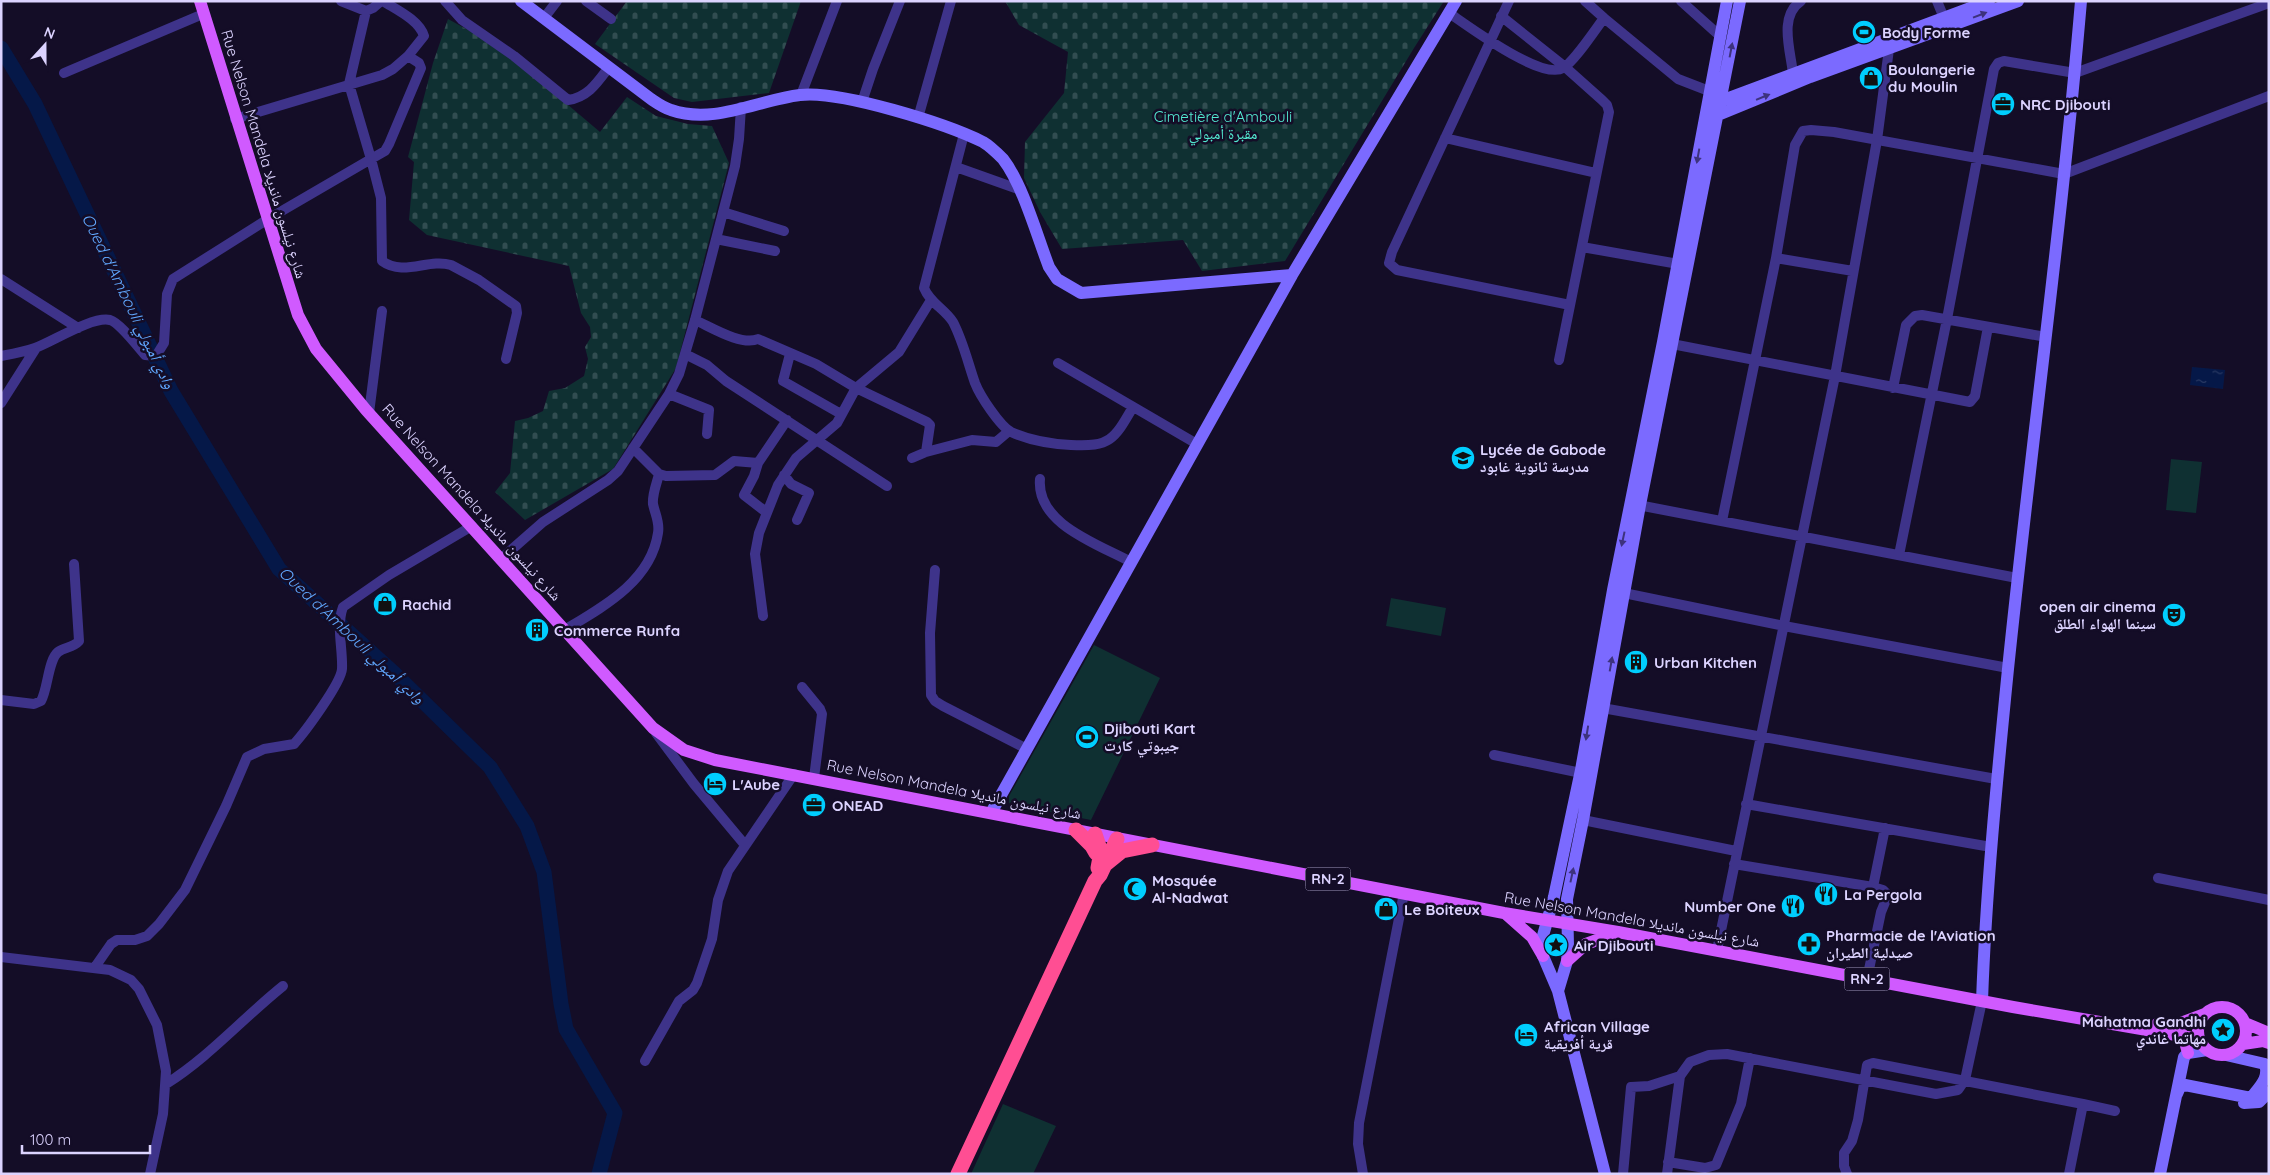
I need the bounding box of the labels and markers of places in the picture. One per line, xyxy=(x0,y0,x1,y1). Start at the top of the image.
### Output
sports icon: Body Forme xyxy=(1851,19,1877,45)
place label: Body Forme xyxy=(1882,23,1971,42)
place label: Boulangerie du Moulin xyxy=(1888,60,1976,96)
shop icon: Boulangerie du Moulin xyxy=(1858,65,1884,91)
office icon: NRC Djibouti xyxy=(1990,91,2016,117)
place label: NRC Djibouti xyxy=(2020,95,2110,114)
place label: Lycée de Gabode مدرسة ثانوية غابود xyxy=(1480,440,1606,476)
school or university icon: Lycée de Gabode مدرسة ثانوية غابود xyxy=(1450,445,1476,471)
shop icon: Rachid xyxy=(372,591,398,617)
place label: Rachid xyxy=(402,595,451,614)
place label: open air cinema سينما الهواء الطلق xyxy=(2039,597,2156,633)
theatre icon: open air cinema سينما الهواء الطلق xyxy=(2161,602,2187,628)
building icon: Commerce Runfa xyxy=(524,617,550,643)
place label: Commerce Runfa xyxy=(554,621,680,640)
building icon: Urban Kitchen xyxy=(1623,649,1649,675)
place label: Urban Kitchen xyxy=(1654,653,1757,672)
place label: Djibouti Kart جيبوتي كارت xyxy=(1104,719,1196,757)
sports icon: Djibouti Kart جيبوتي كارت xyxy=(1074,724,1100,750)
hotel icon: L'Aube xyxy=(702,771,728,797)
place label: L'Aube xyxy=(732,775,780,794)
office icon: ONEAD xyxy=(801,792,827,818)
place label: ONEAD xyxy=(832,796,884,815)
place label: Mosquée Al-Nadwat xyxy=(1152,871,1229,907)
mosque icon: Mosquée Al-Nadwat xyxy=(1122,876,1148,902)
restaurant icon: La Pergola xyxy=(1813,881,1839,907)
place label: La Pergola xyxy=(1844,885,1922,904)
restaurant icon: Number One xyxy=(1780,893,1806,919)
shop icon: Le Boiteux xyxy=(1373,896,1399,922)
place label: Number One xyxy=(1684,897,1776,916)
place label: Le Boiteux xyxy=(1404,900,1480,919)
place label: Pharmacie de l'Aviation صيدلية الطيران xyxy=(1826,926,1996,962)
pharmacy icon: Pharmacie de l'Aviation صيدلية الطيران xyxy=(1796,931,1822,957)
place icon: Air Djibouti xyxy=(1543,932,1569,958)
place label: Air Djibouti xyxy=(1574,936,1654,955)
place label: Mahatma Gandhi مهاتما غاندي xyxy=(2082,1012,2206,1050)
place label: African Village قرية أفريقية xyxy=(1544,1017,1650,1053)
place icon: Mahatma Gandhi مهاتما غاندي xyxy=(2210,1017,2236,1043)
hotel icon: African Village قرية أفريقية xyxy=(1513,1022,1539,1048)

